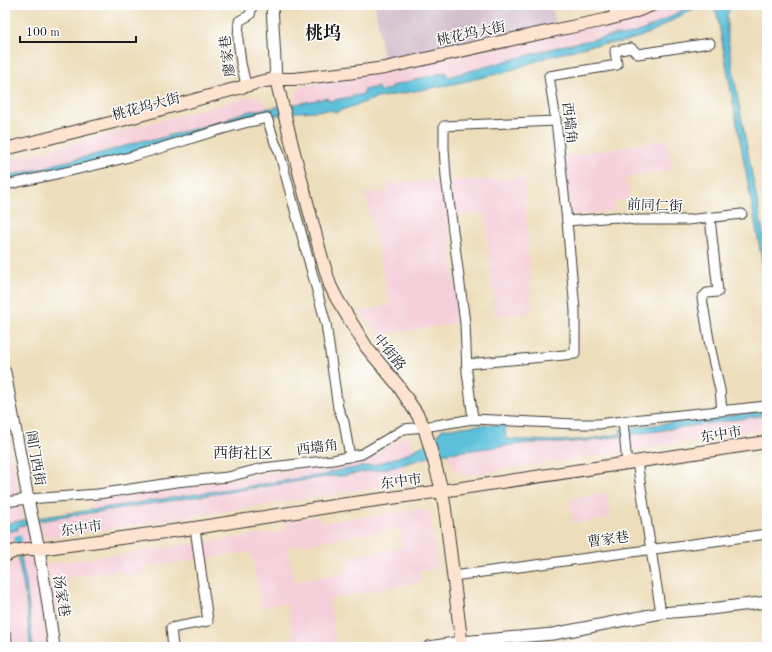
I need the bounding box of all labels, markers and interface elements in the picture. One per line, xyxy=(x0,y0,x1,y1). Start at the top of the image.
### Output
scale bar xyxy=(20,18,136,44)
street label: 桃花坞大街 xyxy=(435,19,507,48)
district label: 桃坞 xyxy=(305,23,341,43)
text: 100 m xyxy=(26,27,60,39)
street label: 廖家巷 xyxy=(217,34,237,78)
street label: 桃花坞大街 xyxy=(110,90,182,123)
street label: 西墙角 xyxy=(560,101,580,145)
street label: 前同仁街 xyxy=(627,197,683,214)
street label: 中街路 xyxy=(371,331,409,373)
street label: 东中市 xyxy=(699,424,743,445)
street label: 阊门西街 xyxy=(23,429,48,487)
street label: 西墙角 xyxy=(295,437,339,458)
district label: 西街社区 xyxy=(213,445,273,462)
street label: 东中市 xyxy=(379,471,423,491)
street label: 东中市 xyxy=(59,518,103,539)
street label: 曹家巷 xyxy=(586,529,630,550)
street label: 汤家巷 xyxy=(51,574,72,618)

